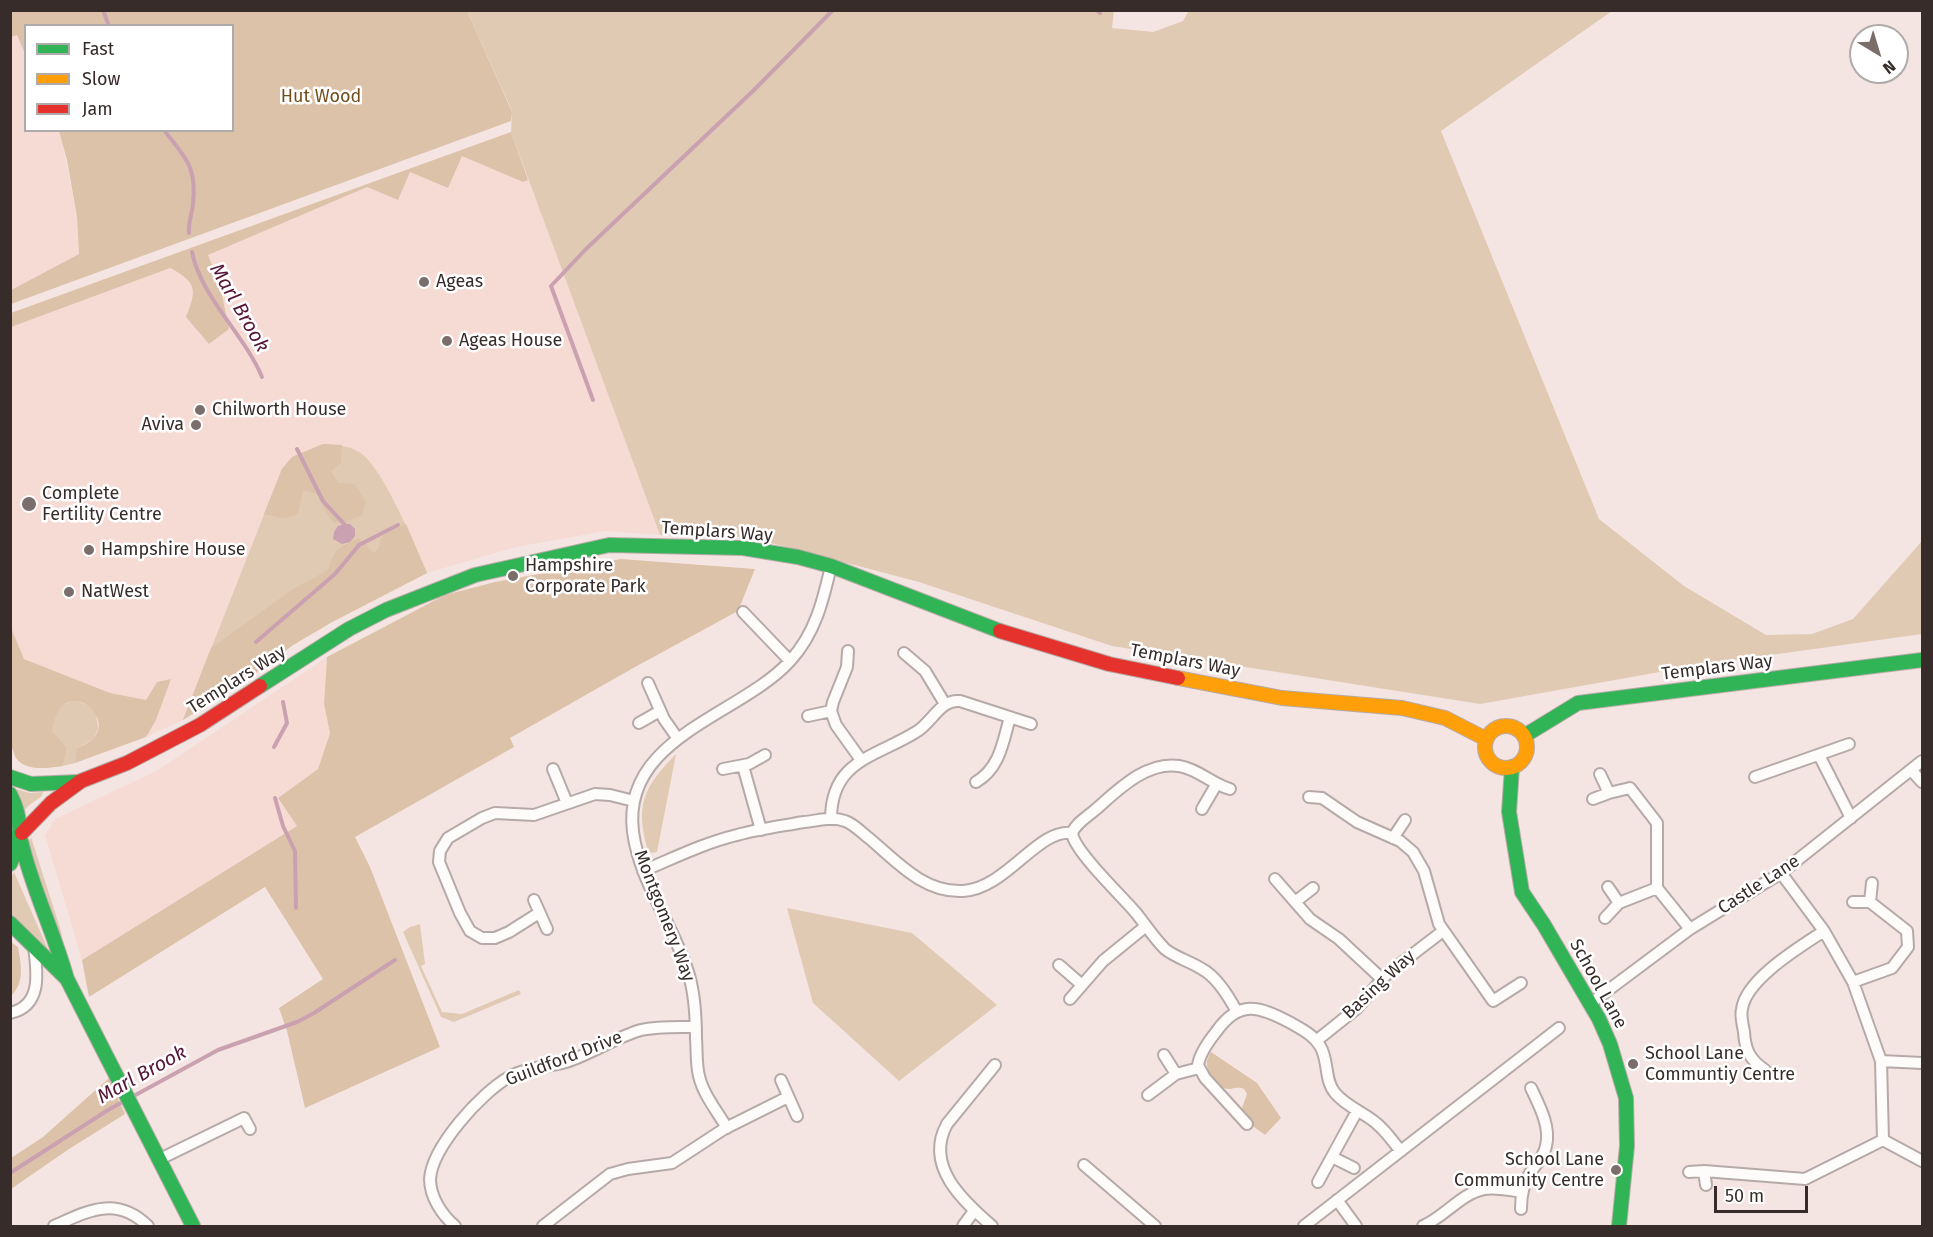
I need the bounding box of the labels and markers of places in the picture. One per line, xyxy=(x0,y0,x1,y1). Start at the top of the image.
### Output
place label: Ageas xyxy=(436,271,483,293)
marker: Ageas xyxy=(417,275,431,289)
place label: Ageas House xyxy=(459,330,562,352)
marker: Ageas House xyxy=(440,334,454,348)
place label: Chilworth House xyxy=(212,399,346,421)
marker: Chilworth House xyxy=(193,403,207,417)
place label: Aviva xyxy=(141,414,184,436)
marker: Aviva xyxy=(189,418,203,432)
place label: Complete Fertility Centre xyxy=(42,483,162,526)
marker: Complete Fertility Centre xyxy=(20,495,38,513)
place label: Hampshire House xyxy=(101,539,246,561)
marker: Hampshire House xyxy=(82,543,96,557)
place label: Hampshire Corporate Park xyxy=(525,555,646,598)
marker: Hampshire Corporate Park xyxy=(506,569,520,583)
place label: NatWest xyxy=(81,581,149,603)
marker: NatWest xyxy=(62,585,76,599)
place label: School Lane Communtiy Centre xyxy=(1645,1043,1795,1086)
marker: School Lane Communtiy Centre xyxy=(1626,1057,1640,1071)
place label: School Lane Community Centre xyxy=(1454,1149,1604,1192)
marker: School Lane Community Centre xyxy=(1609,1163,1623,1177)

